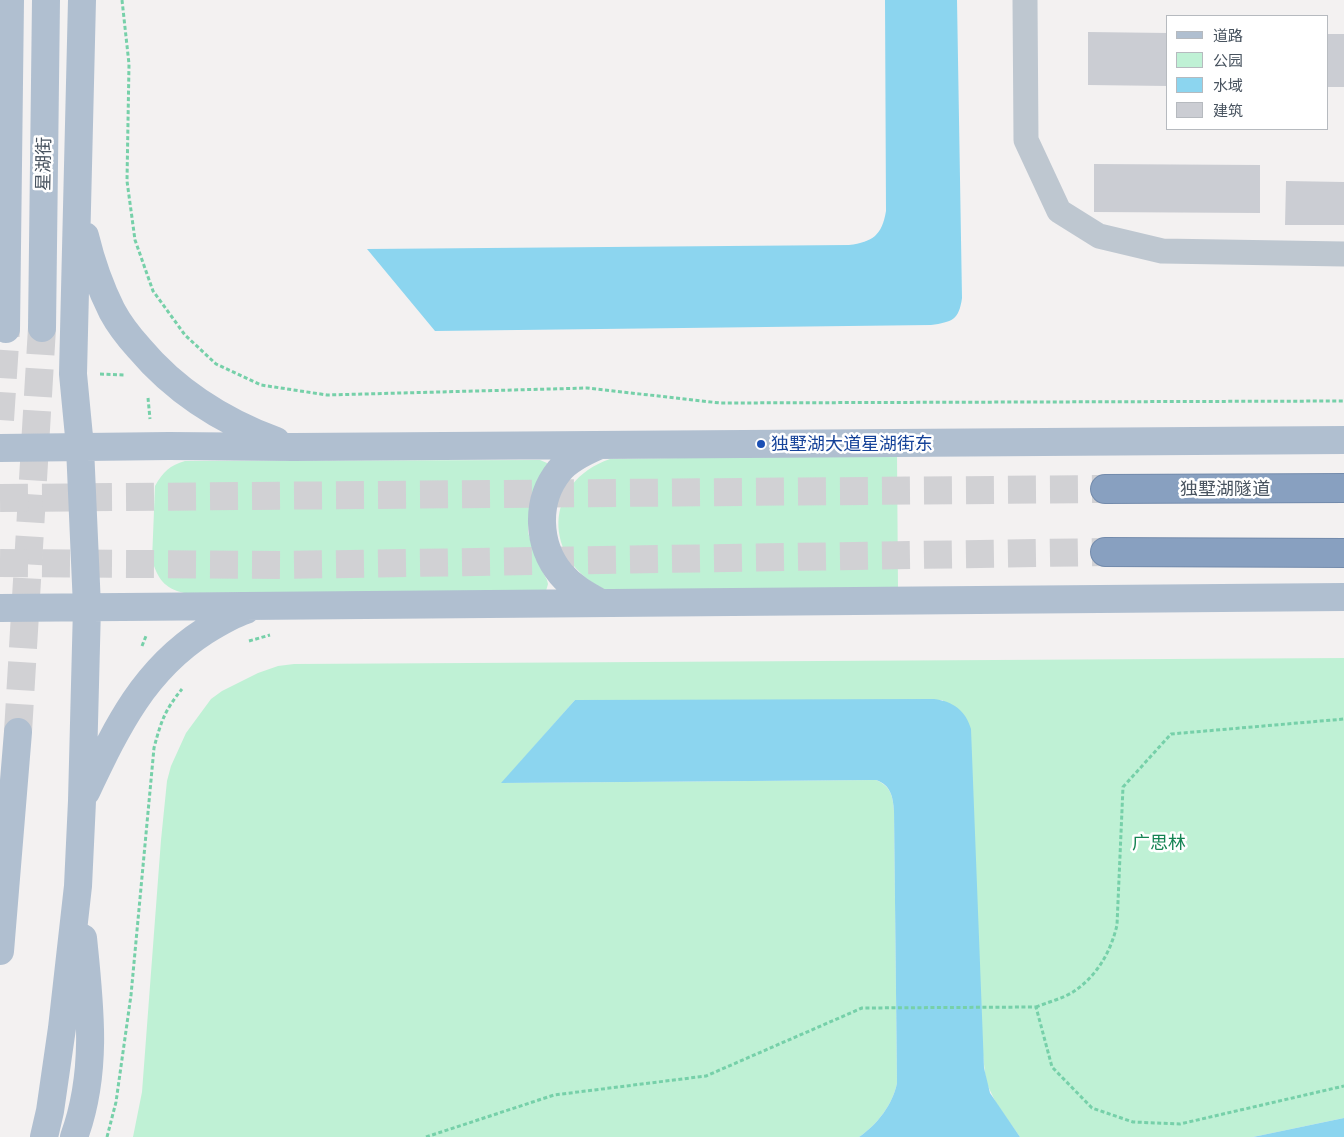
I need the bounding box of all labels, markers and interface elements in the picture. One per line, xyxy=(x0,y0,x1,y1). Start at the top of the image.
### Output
legend xyxy=(1166,15,1329,130)
text: 道路 xyxy=(1213,26,1243,44)
text: 公园 xyxy=(1213,51,1243,69)
text: 水域 xyxy=(1213,76,1243,94)
text: 建筑 xyxy=(1213,101,1243,119)
street label: 星湖街 xyxy=(33,137,55,191)
place label: 独墅湖大道星湖街东 xyxy=(771,433,933,455)
marker: 独墅湖大道星湖街东 xyxy=(755,438,767,450)
street label: 独墅湖隧道 xyxy=(1180,478,1270,500)
park label: 广思林 xyxy=(1132,832,1186,854)

